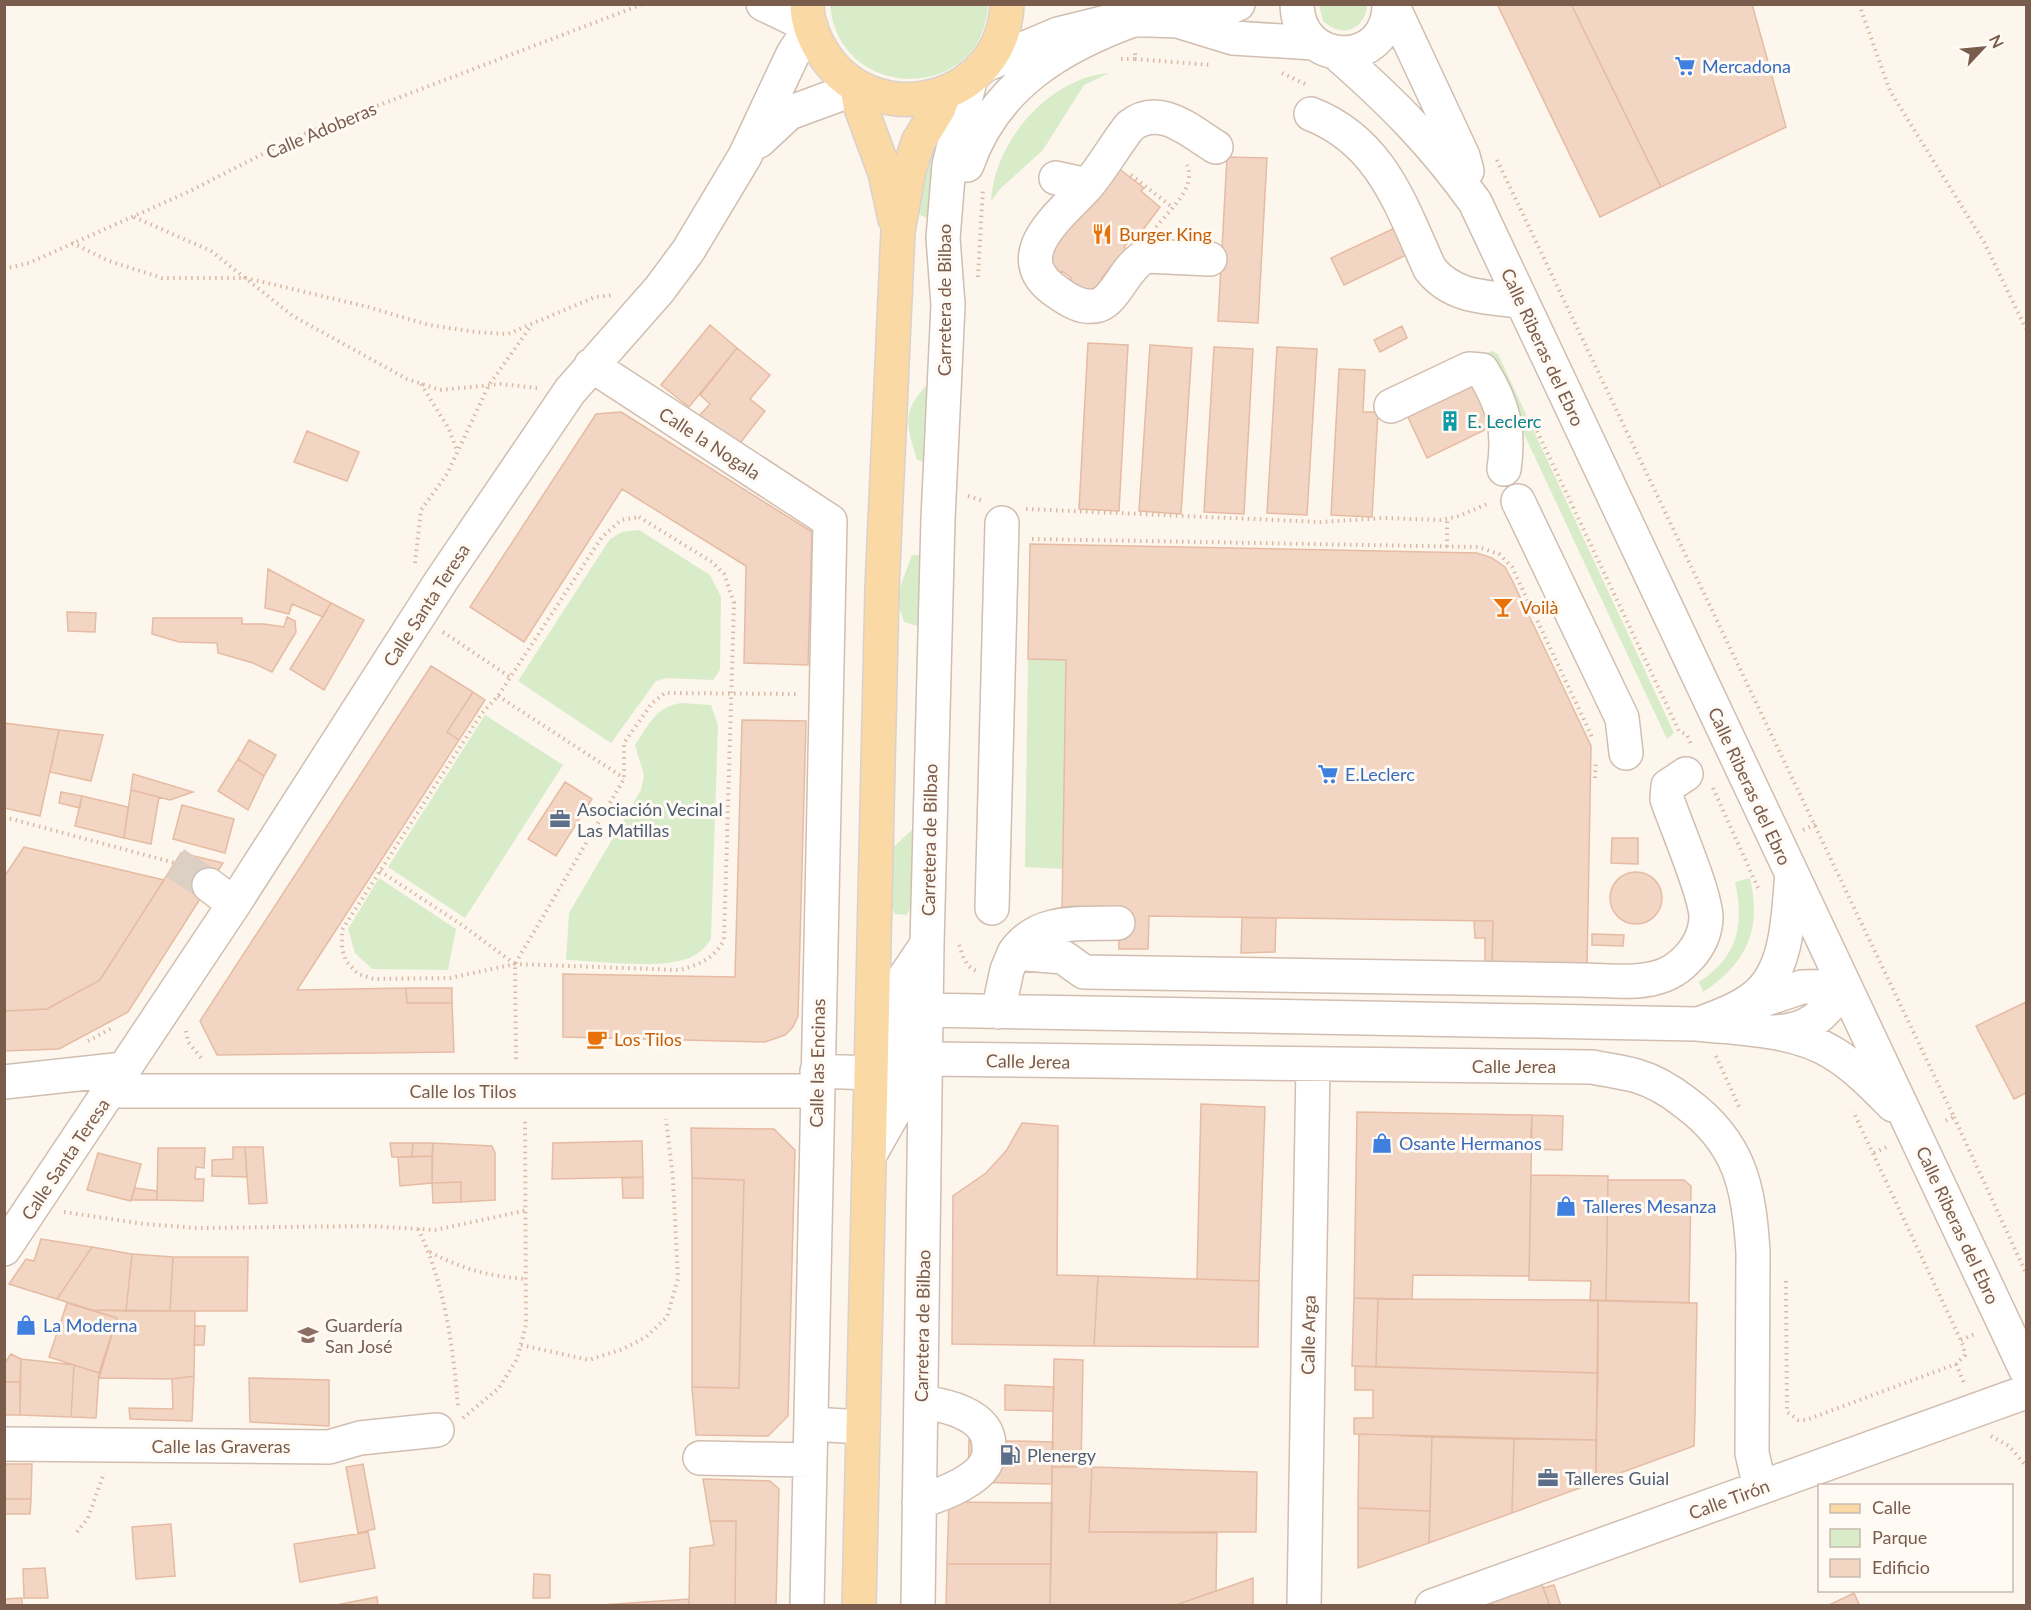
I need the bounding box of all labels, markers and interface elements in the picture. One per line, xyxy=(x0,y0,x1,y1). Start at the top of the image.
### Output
north arrow xyxy=(1953,18,2013,78)
text: N xyxy=(1986,32,2008,51)
supermarket icon: Mercadona xyxy=(1673,54,1697,78)
place label: Mercadona xyxy=(1702,55,1791,77)
street label: Calle Adoberas xyxy=(262,97,380,163)
restaurant icon: Burger King xyxy=(1090,222,1114,246)
place label: Burger King xyxy=(1119,223,1212,245)
street label: Carretera de Bilbao xyxy=(933,224,955,376)
street label: Calle Riberas del Ebro xyxy=(1497,265,1589,429)
street label: Calle la Nogala xyxy=(655,402,765,484)
building icon: E. Leclerc xyxy=(1438,409,1462,433)
place label: E. Leclerc xyxy=(1467,410,1542,432)
street label: Calle Santa Teresa xyxy=(378,539,474,671)
bar icon: Voilà xyxy=(1491,595,1515,619)
place label: Voilà xyxy=(1520,596,1559,618)
street label: Calle Riberas del Ebro xyxy=(1704,704,1796,868)
supermarket icon: E.Leclerc xyxy=(1316,762,1340,786)
place label: E.Leclerc xyxy=(1345,763,1415,785)
street label: Carretera de Bilbao xyxy=(917,764,941,916)
place label: Asociación Vecinal Las Matillas xyxy=(577,798,723,841)
office icon: Asociación Vecinal Las Matillas xyxy=(548,807,572,831)
street label: Calle las Encinas xyxy=(805,998,829,1128)
cafe icon: Los Tilos xyxy=(585,1027,609,1051)
place label: Los Tilos xyxy=(614,1028,682,1050)
street label: Calle Jerea xyxy=(986,1049,1070,1073)
street label: Calle Jerea xyxy=(1472,1055,1556,1077)
street label: Calle los Tilos xyxy=(409,1080,517,1102)
street label: Calle Santa Teresa xyxy=(16,1094,114,1224)
shop icon: Osante Hermanos xyxy=(1370,1131,1394,1155)
place label: Osante Hermanos xyxy=(1399,1132,1542,1154)
street label: Calle Riberas del Ebro xyxy=(1912,1143,2004,1307)
shop icon: Talleres Mesanza xyxy=(1554,1194,1578,1218)
place label: Talleres Mesanza xyxy=(1583,1195,1716,1217)
street label: Carretera de Bilbao xyxy=(910,1250,934,1402)
street label: Calle Arga xyxy=(1296,1295,1320,1375)
shop icon: La Moderna xyxy=(14,1313,38,1337)
place label: La Moderna xyxy=(43,1314,138,1336)
place label: Guardería San José xyxy=(325,1314,403,1357)
school or university icon: Guardería San José xyxy=(296,1323,320,1347)
street label: Calle las Graveras xyxy=(151,1435,291,1457)
fuel station icon: Plenergy xyxy=(998,1443,1022,1467)
place label: Plenergy xyxy=(1027,1444,1097,1466)
office icon: Talleres Guial xyxy=(1536,1466,1560,1490)
place label: Talleres Guial xyxy=(1565,1467,1669,1489)
street label: Calle Tirón xyxy=(1686,1474,1772,1524)
legend xyxy=(1818,1484,2013,1592)
text: Calle xyxy=(1872,1496,1911,1518)
text: Parque xyxy=(1872,1526,1927,1548)
text: Edificio xyxy=(1872,1556,1930,1578)

